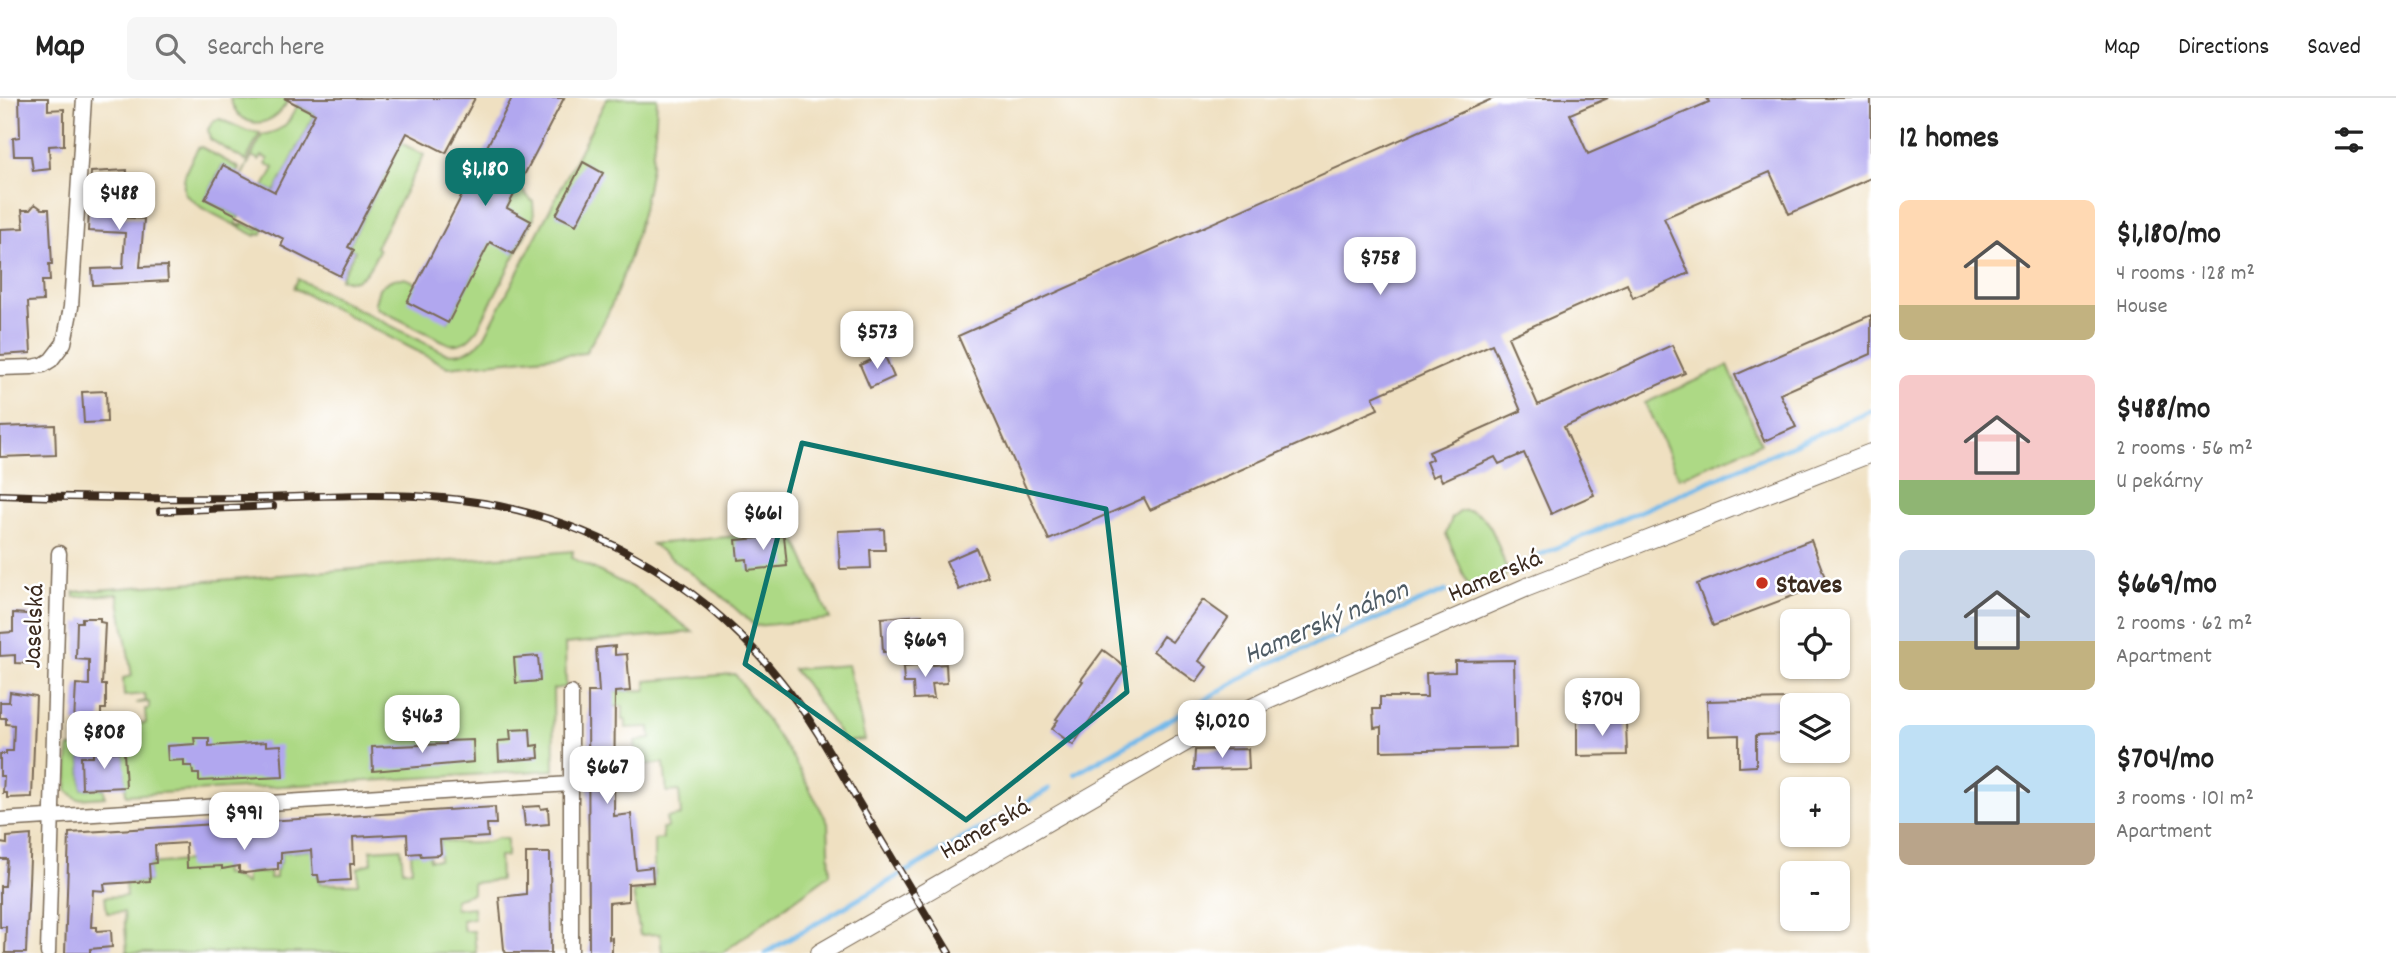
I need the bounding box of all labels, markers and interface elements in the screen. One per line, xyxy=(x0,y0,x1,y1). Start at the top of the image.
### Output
search box xyxy=(127,17,617,80)
text: Map xyxy=(35,25,85,72)
icon: search xyxy=(151,29,189,67)
text: Search here xyxy=(207,30,325,67)
text: Map xyxy=(2104,31,2140,65)
text: Directions xyxy=(2178,31,2269,65)
text: Saved xyxy=(2307,31,2361,65)
text: 12 homes xyxy=(1899,119,1999,162)
icon: filters xyxy=(2330,121,2368,159)
pin: $1,180 xyxy=(428,148,542,208)
text: $1,180 xyxy=(461,154,509,187)
pin: $488 xyxy=(78,172,160,232)
text: $488 xyxy=(99,178,139,211)
text: $1,180/mo xyxy=(2116,215,2221,258)
icon: home xyxy=(1955,228,2039,312)
pin: $758 xyxy=(1339,238,1421,297)
text: $758 xyxy=(1360,243,1400,276)
text: 4 rooms · 128 m² xyxy=(2116,258,2255,291)
text: House xyxy=(2116,291,2168,324)
pin: $573 xyxy=(836,312,918,371)
text: $573 xyxy=(856,317,898,350)
text: $488/mo xyxy=(2116,390,2210,433)
icon: home xyxy=(1955,403,2039,487)
text: 2 rooms · 56 m² xyxy=(2116,433,2253,466)
text: U pekárny xyxy=(2116,466,2202,499)
pin: $661 xyxy=(722,492,804,552)
text: $661 xyxy=(743,498,783,531)
street label: Hamerská xyxy=(1443,541,1548,614)
text: $669/mo xyxy=(2116,565,2217,608)
place label: Staves xyxy=(1776,568,1843,605)
water label: Hamerský náhon xyxy=(1238,571,1417,677)
marker: Staves xyxy=(1754,575,1770,591)
icon: home xyxy=(1955,578,2039,662)
street label: Jaselská xyxy=(16,583,55,669)
text: 2 rooms · 62 m² xyxy=(2116,608,2252,641)
map controls xyxy=(1780,609,1850,931)
button: locate xyxy=(1780,609,1850,679)
pin: $669 xyxy=(884,620,966,679)
text: $669 xyxy=(903,625,947,658)
text: Apartment xyxy=(2116,641,2212,674)
pin: $704 xyxy=(1561,678,1643,738)
text: $704 xyxy=(1581,684,1623,717)
button: layers xyxy=(1780,693,1850,763)
pin: $463 xyxy=(381,696,463,755)
pin: $1,020 xyxy=(1165,700,1279,760)
text: $463 xyxy=(401,701,443,734)
text: $1,020 xyxy=(1194,706,1250,739)
pin: $808 xyxy=(63,712,145,771)
text: $808 xyxy=(83,717,125,750)
text: $704/mo xyxy=(2116,740,2214,783)
pin: $667 xyxy=(566,746,648,806)
text: $667 xyxy=(585,752,629,785)
icon: home xyxy=(1955,753,2039,837)
button: + xyxy=(1780,777,1850,847)
text: 3 rooms · 101 m² xyxy=(2116,783,2254,816)
street label: Hamerská xyxy=(934,789,1038,871)
pin: $991 xyxy=(203,792,285,852)
text: $991 xyxy=(225,798,263,831)
text: Apartment xyxy=(2116,816,2212,849)
button: − xyxy=(1780,861,1850,931)

